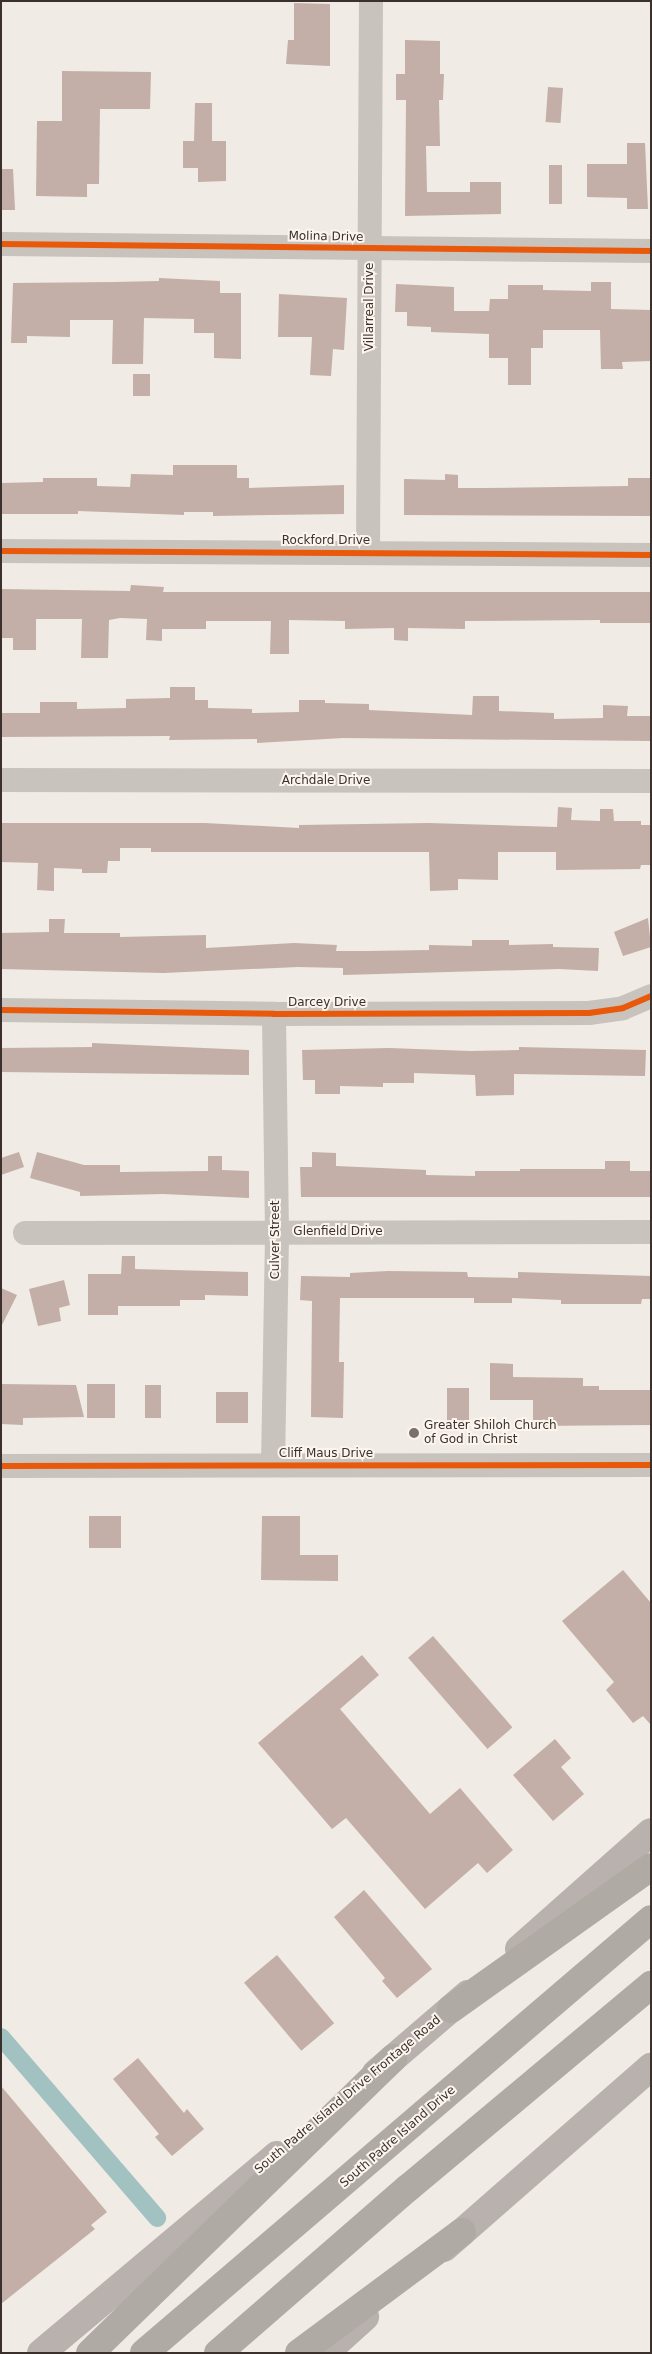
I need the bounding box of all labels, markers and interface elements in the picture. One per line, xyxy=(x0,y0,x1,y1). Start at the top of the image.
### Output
street label: Molina Drive xyxy=(288,229,364,245)
street label: Villarreal Drive xyxy=(363,263,377,351)
street label: Rockford Drive xyxy=(282,534,370,548)
street label: Archdale Drive xyxy=(282,774,370,788)
street label: Darcey Drive xyxy=(288,996,366,1010)
street label: Culver Street xyxy=(269,1200,283,1280)
street label: Glenfield Drive xyxy=(293,1225,383,1239)
place label: Greater Shiloh Church of God in Christ xyxy=(424,1419,557,1447)
marker: Greater Shiloh Church of God in Christ xyxy=(408,1427,420,1439)
street label: Cliff Maus Drive xyxy=(279,1447,373,1461)
street label: South Padre Island Drive Frontage Road xyxy=(252,2013,444,2177)
street label: South Padre Island Drive xyxy=(338,2083,458,2191)

